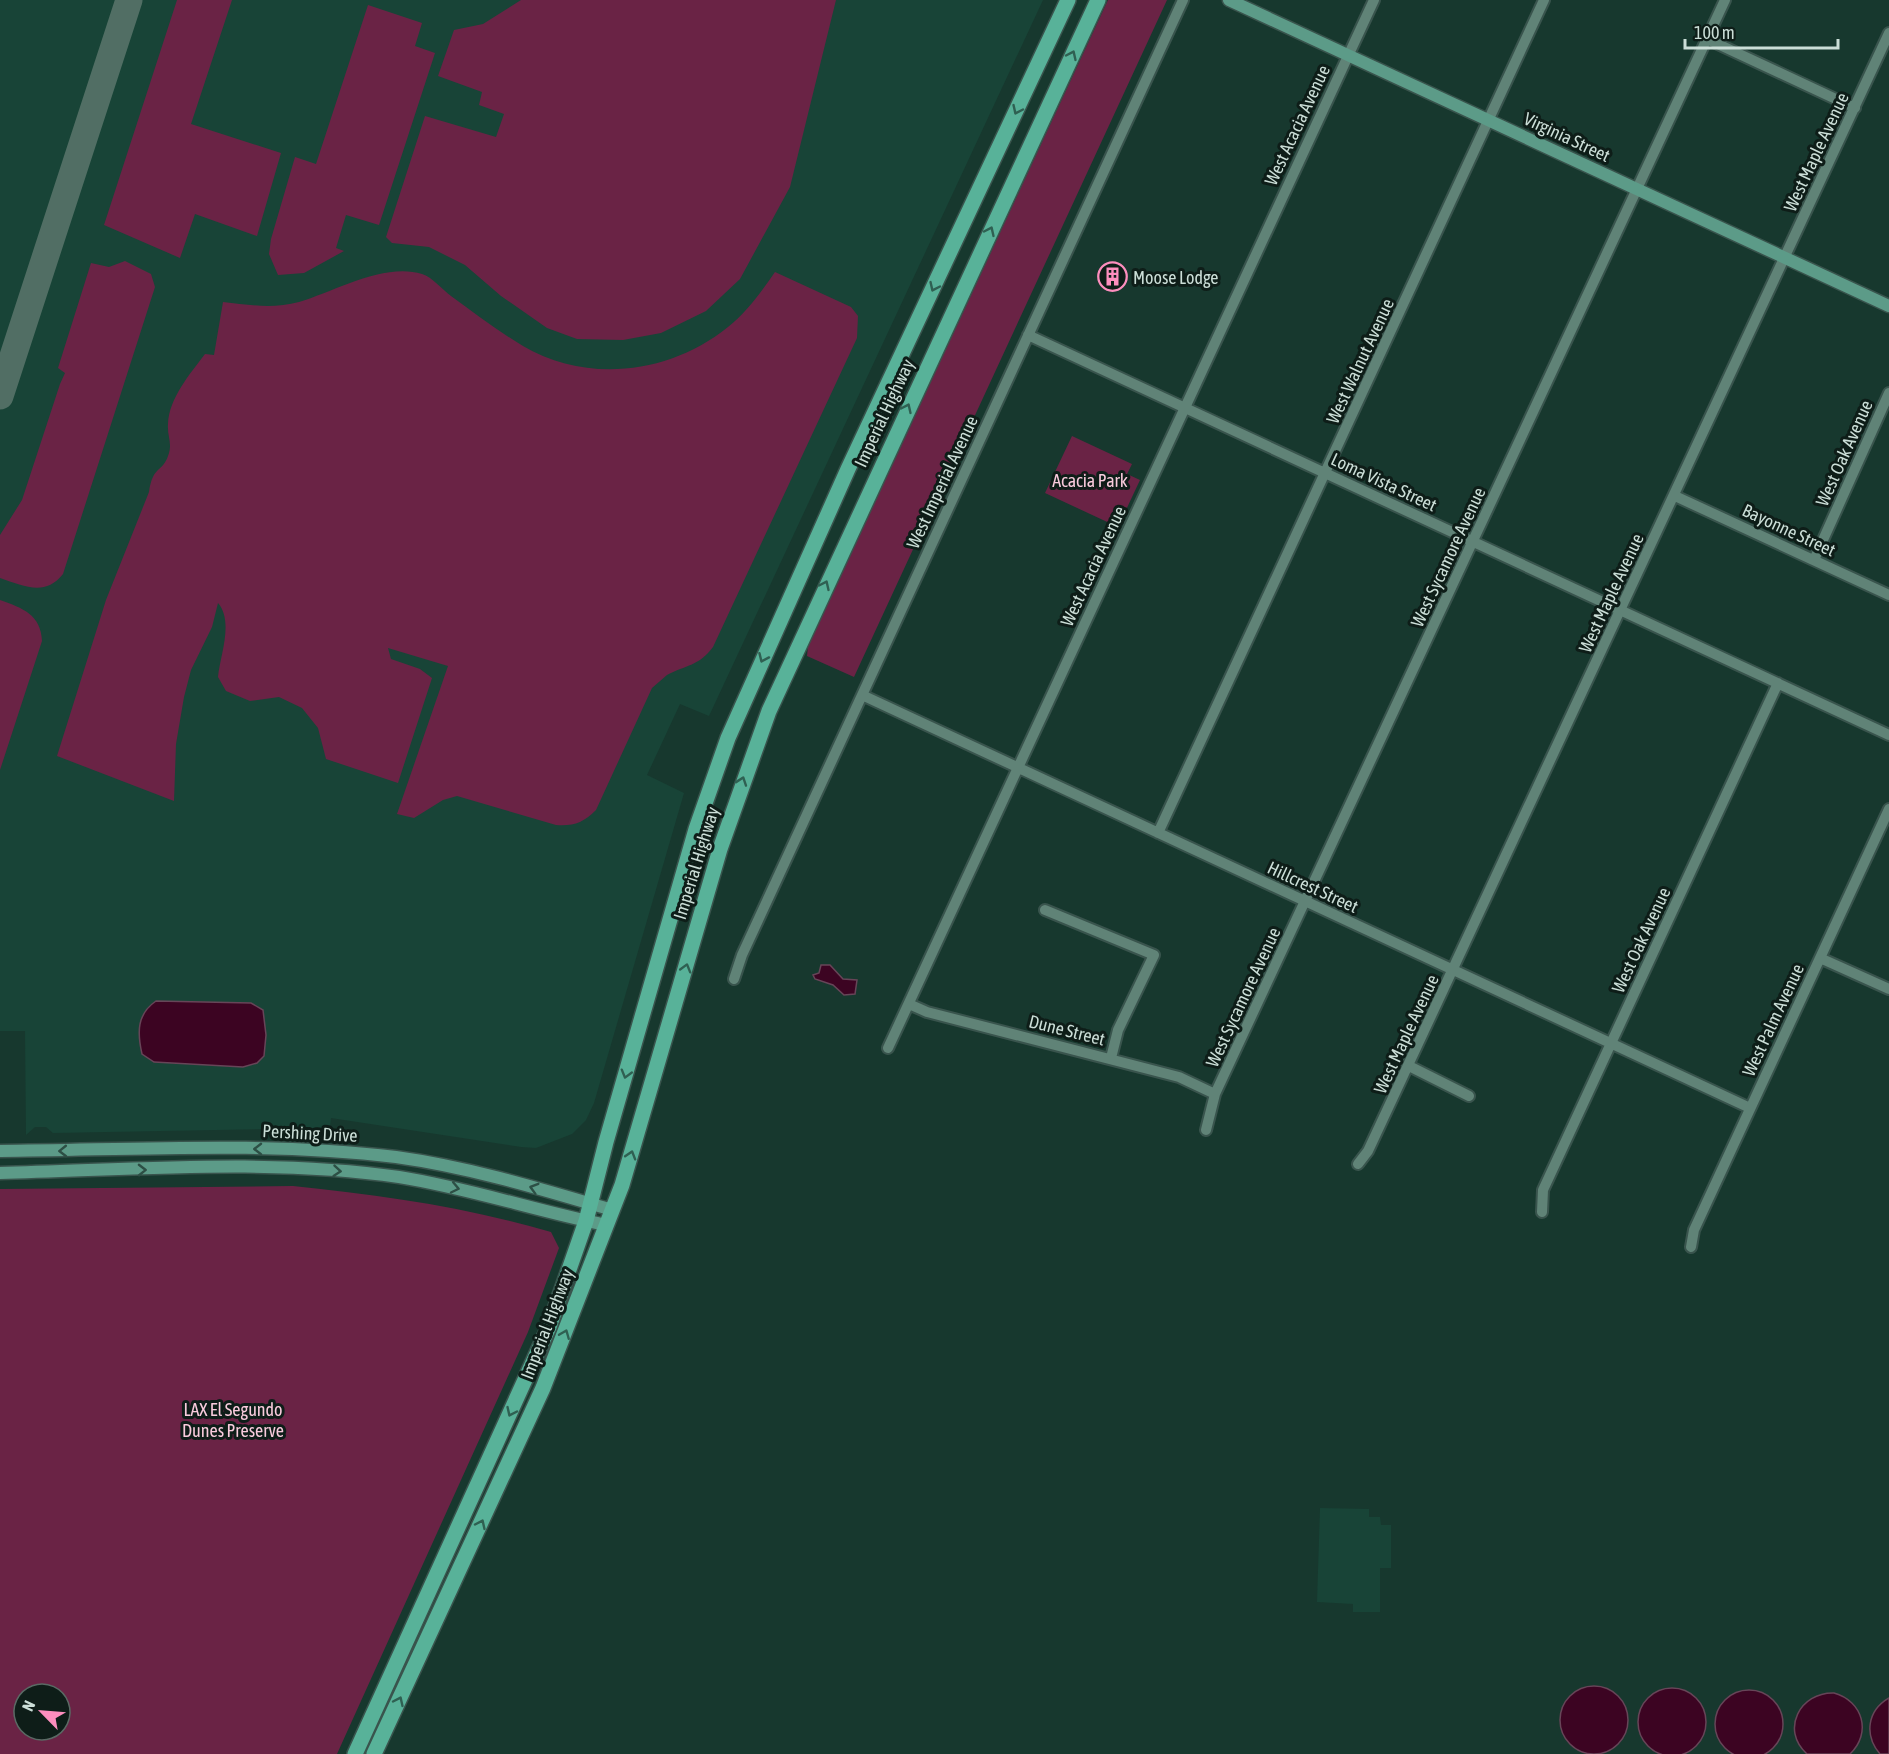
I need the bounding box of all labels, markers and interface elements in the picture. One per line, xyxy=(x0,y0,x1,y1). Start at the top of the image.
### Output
scale bar xyxy=(1685,12,1838,50)
text: 100 m xyxy=(1694,22,1735,43)
one-way arrow xyxy=(1065,50,1077,61)
street label: West Acacia Avenue xyxy=(1260,62,1334,188)
street label: West Maple Avenue xyxy=(1779,89,1853,215)
one-way arrow xyxy=(1012,103,1024,114)
street label: Virginia Street xyxy=(1521,108,1613,166)
one-way arrow xyxy=(982,227,994,238)
building icon: Moose Lodge xyxy=(1096,261,1128,293)
place label: Moose Lodge xyxy=(1133,267,1218,288)
one-way arrow xyxy=(929,280,941,291)
street label: West Walnut Avenue xyxy=(1322,295,1398,427)
street label: Imperial Highway xyxy=(850,356,918,470)
street label: West Oak Avenue xyxy=(1811,397,1877,509)
one-way arrow xyxy=(900,404,912,415)
street label: West Imperial Avenue xyxy=(902,412,982,552)
street label: Loma Vista Street xyxy=(1328,448,1440,516)
park label: Acacia Park xyxy=(1052,470,1128,491)
street label: West Sycamore Avenue xyxy=(1406,484,1490,630)
street label: Bayonne Street xyxy=(1739,499,1839,561)
street label: West Acacia Avenue xyxy=(1056,503,1130,629)
street label: West Maple Avenue xyxy=(1574,530,1648,656)
one-way arrow xyxy=(817,580,829,591)
one-way arrow xyxy=(758,651,770,662)
one-way arrow xyxy=(734,776,747,787)
street label: Imperial Highway xyxy=(669,804,723,922)
street label: Hillcrest Street xyxy=(1264,857,1362,917)
street label: West Oak Avenue xyxy=(1607,884,1675,996)
street label: West Sycamore Avenue xyxy=(1201,924,1285,1070)
street label: West Palm Avenue xyxy=(1738,960,1808,1080)
one-way arrow xyxy=(679,963,691,974)
street label: West Maple Avenue xyxy=(1369,971,1443,1097)
street label: Dune Street xyxy=(1027,1010,1107,1050)
one-way arrow xyxy=(621,1068,633,1079)
street label: Pershing Drive xyxy=(262,1120,358,1146)
one-way arrow xyxy=(254,1143,263,1155)
one-way arrow xyxy=(59,1145,68,1157)
one-way arrow xyxy=(624,1150,636,1161)
one-way arrow xyxy=(138,1164,147,1176)
one-way arrow xyxy=(333,1164,342,1177)
one-way arrow xyxy=(450,1181,460,1194)
one-way arrow xyxy=(529,1183,539,1195)
street label: Imperial Highway xyxy=(516,1266,578,1382)
one-way arrow xyxy=(558,1329,570,1340)
park label: LAX El Segundo Dunes Preserve xyxy=(182,1399,284,1441)
one-way arrow xyxy=(507,1406,519,1417)
one-way arrow xyxy=(473,1519,485,1530)
north arrow xyxy=(12,1682,72,1742)
one-way arrow xyxy=(391,1696,403,1707)
text: N xyxy=(18,1698,39,1714)

